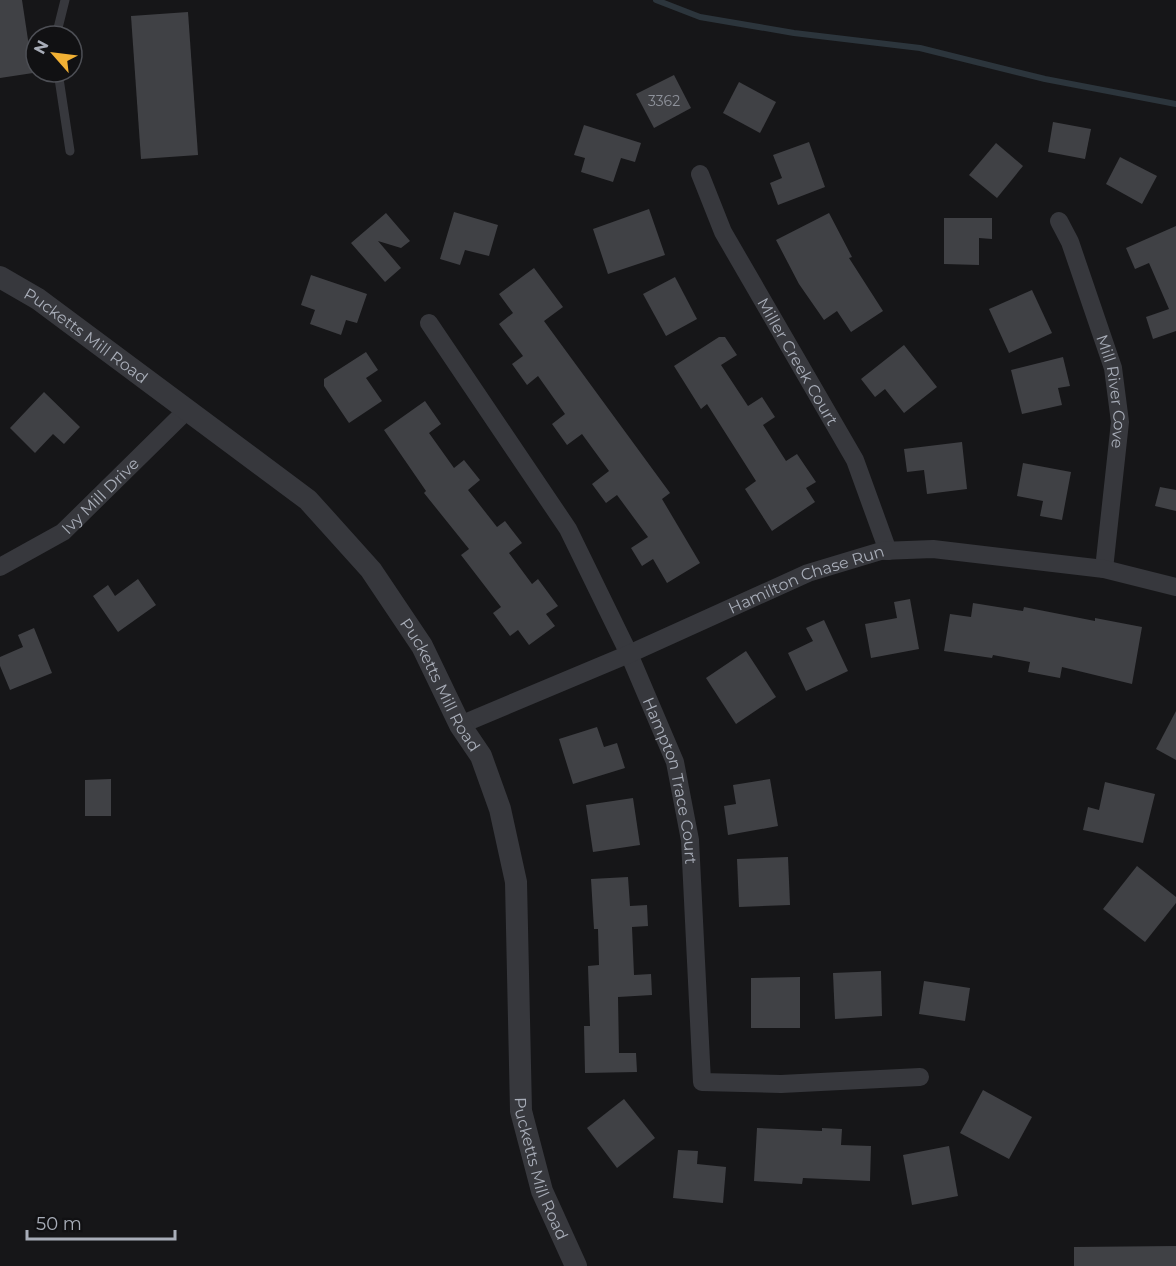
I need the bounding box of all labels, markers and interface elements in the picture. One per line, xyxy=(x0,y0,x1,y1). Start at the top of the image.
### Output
north arrow xyxy=(24,24,84,84)
text: N xyxy=(30,37,53,57)
house number: 3362 xyxy=(648,92,680,110)
street label: Pucketts Mill Road xyxy=(21,284,152,387)
street label: Miller Creek Court xyxy=(754,294,843,429)
street label: Mill River Cove xyxy=(1093,332,1130,450)
street label: Ivy Mill Drive xyxy=(57,453,143,538)
street label: Hamilton Chase Run xyxy=(725,541,886,617)
street label: Pucketts Mill Road xyxy=(396,614,485,755)
street label: Hampton Trace Court xyxy=(639,694,701,865)
street label: Pucketts Mill Road xyxy=(511,1097,572,1243)
scale bar xyxy=(27,1203,176,1241)
text: 50 m xyxy=(36,1213,82,1235)

